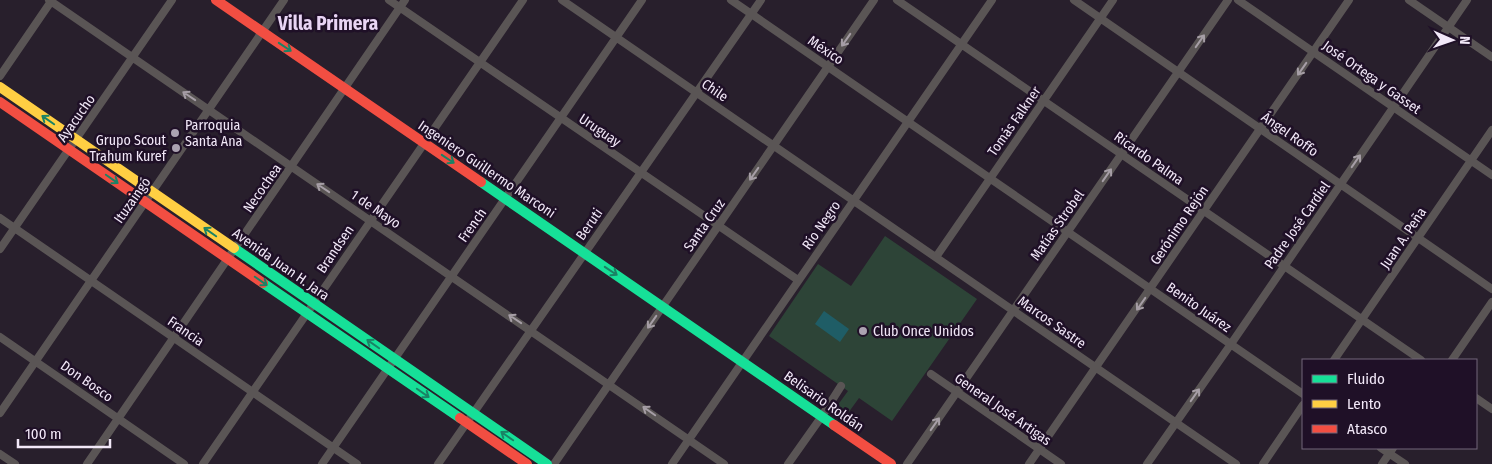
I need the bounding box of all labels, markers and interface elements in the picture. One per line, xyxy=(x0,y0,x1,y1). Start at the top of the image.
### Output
district label: Villa Primera xyxy=(277,12,378,35)
north arrow xyxy=(1427,15,1477,65)
street label: México xyxy=(805,32,847,69)
one-way arrow xyxy=(841,33,851,47)
one-way arrow xyxy=(1195,35,1205,49)
text: N xyxy=(1456,36,1473,45)
street label: José Ortega y Gasset xyxy=(1319,37,1425,118)
one-way arrow xyxy=(278,42,292,52)
one-way arrow xyxy=(1297,62,1307,76)
street label: Chile xyxy=(698,75,731,105)
street label: Tomás Falkner xyxy=(984,83,1045,159)
street label: Ayacucho xyxy=(54,91,99,145)
one-way arrow xyxy=(182,91,196,101)
street label: Ángel Roffo xyxy=(1258,108,1322,160)
street label: Uruguay xyxy=(575,110,625,151)
one-way arrow xyxy=(41,115,55,125)
place label: Parroquia Santa Ana xyxy=(185,117,243,150)
street label: Ingeniero Guillermo Marconi xyxy=(415,117,559,222)
marker: Parroquia Santa Ana xyxy=(169,127,181,139)
street label: Ricardo Palma xyxy=(1111,128,1187,189)
place label: Grupo Scout Trahum Kuref xyxy=(90,132,168,165)
marker: Grupo Scout Trahum Kuref xyxy=(170,142,182,154)
one-way arrow xyxy=(441,154,455,164)
one-way arrow xyxy=(1351,154,1361,168)
street label: Necochea xyxy=(240,161,285,216)
one-way arrow xyxy=(749,167,759,181)
one-way arrow xyxy=(1102,168,1112,182)
one-way arrow xyxy=(105,174,119,184)
street label: Ituzaingó xyxy=(110,174,154,227)
street label: Padre José Cardiel xyxy=(1261,178,1334,272)
one-way arrow xyxy=(316,183,330,193)
street label: Gerónimo Rejón xyxy=(1147,183,1212,268)
street label: Matías Strobel xyxy=(1027,186,1088,264)
street label: 1 de Mayo xyxy=(347,187,404,232)
street label: Santa Cruz xyxy=(680,195,729,255)
street label: Río Negro xyxy=(798,198,844,253)
street label: Juan A. Peña xyxy=(1377,204,1430,272)
street label: French xyxy=(455,205,490,246)
street label: Beruti xyxy=(572,205,606,243)
street label: Brandsen xyxy=(313,222,358,276)
street label: Avenida Juan H. Jara xyxy=(229,225,333,304)
one-way arrow xyxy=(203,227,217,237)
one-way arrow xyxy=(604,266,618,276)
one-way arrow xyxy=(253,276,267,286)
street label: Benito Juárez xyxy=(1163,279,1235,336)
street label: Marcos Sastre xyxy=(1014,293,1089,352)
one-way arrow xyxy=(1136,297,1146,311)
street label: Francia xyxy=(164,313,207,350)
one-way arrow xyxy=(508,314,522,324)
one-way arrow xyxy=(647,315,657,329)
place label: Club Once Unidos xyxy=(873,323,974,340)
marker: Club Once Unidos xyxy=(857,325,869,337)
one-way arrow xyxy=(366,339,380,349)
street label: Don Bosco xyxy=(57,357,116,406)
legend xyxy=(1302,359,1477,449)
street label: Belisario Roldán xyxy=(780,368,867,435)
street label: General José Artigas xyxy=(951,370,1054,449)
text: Fluido xyxy=(1347,370,1385,388)
one-way arrow xyxy=(416,388,430,398)
one-way arrow xyxy=(1189,389,1200,402)
text: Lento xyxy=(1347,395,1381,413)
one-way arrow xyxy=(642,406,656,416)
scale bar xyxy=(18,416,110,448)
one-way arrow xyxy=(930,417,940,431)
text: Atasco xyxy=(1347,420,1387,438)
text: 100 m xyxy=(25,425,62,443)
one-way arrow xyxy=(500,431,514,441)

